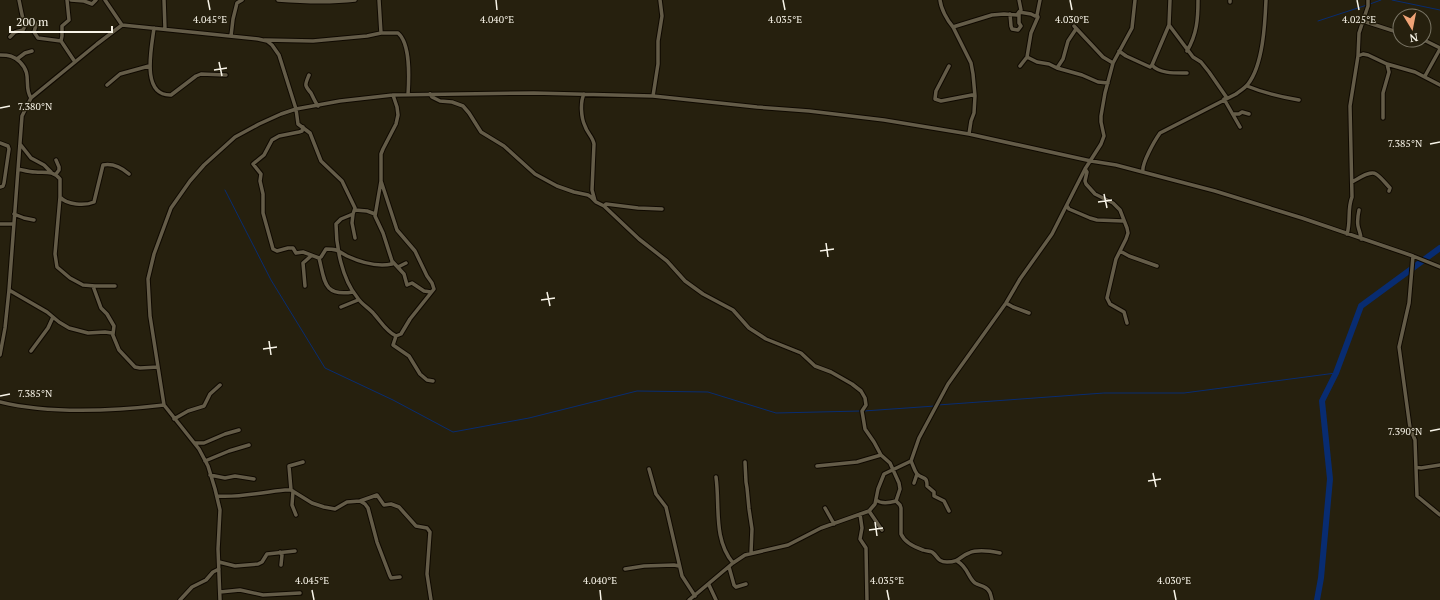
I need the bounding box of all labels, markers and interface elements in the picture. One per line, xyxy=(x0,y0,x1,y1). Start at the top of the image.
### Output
scale bar xyxy=(10,8,112,34)
north arrow xyxy=(1392,8,1432,48)
text: 4.045°E xyxy=(193,13,227,26)
text: 4.040°E xyxy=(480,13,514,26)
text: 4.035°E xyxy=(768,13,802,26)
text: 4.030°E xyxy=(1055,13,1089,26)
text: 4.025°E xyxy=(1342,13,1376,26)
text: 200 m xyxy=(16,14,49,29)
text: N xyxy=(1408,30,1419,46)
text: 7.380°N xyxy=(18,100,53,113)
text: 7.385°N xyxy=(1388,137,1423,150)
text: 7.385°N xyxy=(18,387,53,400)
text: 7.390°N xyxy=(1388,425,1423,438)
text: 4.045°E xyxy=(295,574,329,587)
text: 4.040°E xyxy=(583,574,617,587)
text: 4.035°E xyxy=(870,574,904,587)
text: 4.030°E xyxy=(1157,574,1191,587)

